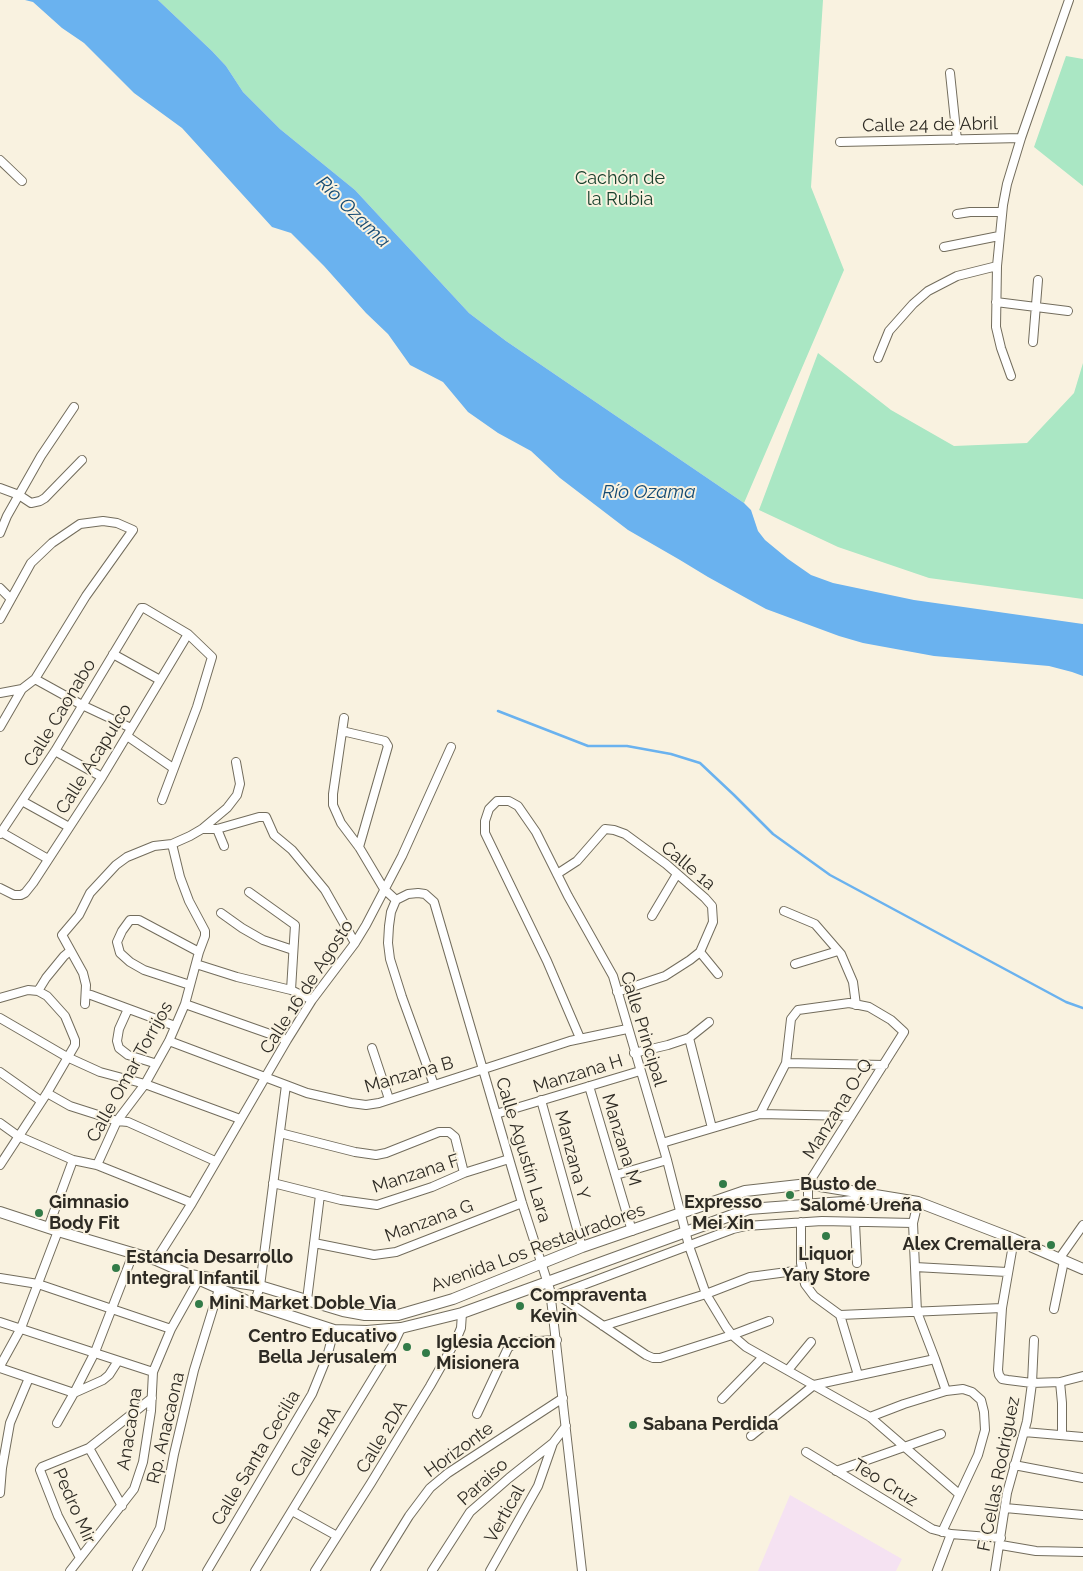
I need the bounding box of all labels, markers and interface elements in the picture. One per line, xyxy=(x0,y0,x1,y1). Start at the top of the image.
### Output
street label: Calle 24 de Abril xyxy=(862,113,998,137)
park label: Cachón de la Rubia xyxy=(575,168,665,210)
water label: Río Ozama xyxy=(312,171,394,253)
water label: Río Ozama xyxy=(602,481,696,503)
street label: Calle Caonabo xyxy=(19,655,101,771)
street label: Calle Acapulco xyxy=(51,700,137,818)
street label: Calle 1a xyxy=(656,837,720,895)
street label: Calle 16 de Agosto xyxy=(256,916,358,1058)
street label: Calle Principal xyxy=(615,969,671,1089)
street label: Calle Omar Torrijos xyxy=(82,998,178,1146)
street label: Manzana H xyxy=(530,1050,626,1098)
street label: Manzana B xyxy=(362,1052,456,1098)
street label: Manzana O-Q xyxy=(799,1055,877,1163)
street label: Calle Agustín Lara xyxy=(491,1075,555,1225)
street label: Manzana M xyxy=(597,1091,645,1189)
street label: Manzana Y xyxy=(550,1108,594,1202)
street label: Manzana F xyxy=(370,1150,462,1198)
place label: Busto de Salomé Ureña xyxy=(800,1174,922,1216)
marker: Expresso Mei Xin xyxy=(717,1178,729,1190)
marker: Busto de Salomé Ureña xyxy=(784,1189,796,1201)
place label: Gimnasio Body Fit xyxy=(49,1192,129,1234)
place label: Expresso Mei Xin xyxy=(684,1192,762,1234)
street label: Manzana G xyxy=(382,1195,476,1247)
street label: Avenida Los Restauradores xyxy=(428,1199,648,1297)
marker: Gimnasio Body Fit xyxy=(33,1207,45,1219)
marker: Liquor Yary Store xyxy=(820,1230,832,1242)
place label: Alex Cremallera xyxy=(902,1234,1041,1256)
marker: Alex Cremallera xyxy=(1045,1239,1057,1251)
place label: Liquor Yary Store xyxy=(782,1244,870,1286)
place label: Estancia Desarrollo Integral Infantil xyxy=(126,1247,293,1290)
marker: Estancia Desarrollo Integral Infantil xyxy=(110,1262,122,1274)
place label: Compraventa Kevin xyxy=(530,1285,647,1328)
place label: Mini Market Doble Via xyxy=(209,1293,396,1315)
marker: Mini Market Doble Via xyxy=(193,1298,205,1310)
marker: Compraventa Kevin xyxy=(514,1300,526,1312)
place label: Centro Educativo Bella Jerusalem xyxy=(248,1326,397,1368)
place label: Iglesia Accion Misionera xyxy=(436,1332,555,1375)
marker: Centro Educativo Bella Jerusalem xyxy=(401,1341,413,1353)
marker: Iglesia Accion Misionera xyxy=(420,1347,432,1359)
street label: Rp. Anacaona xyxy=(143,1370,189,1486)
street label: Anacaona xyxy=(113,1386,147,1472)
street label: Calle Santa Cecilia xyxy=(207,1386,305,1530)
street label: F. Cellas Rodriguez xyxy=(973,1395,1025,1553)
street label: Calle 2DA xyxy=(352,1397,412,1477)
street label: Calle 1RA xyxy=(286,1403,346,1481)
place label: Sabana Perdida xyxy=(643,1414,778,1436)
street label: Horizonte xyxy=(420,1418,498,1482)
marker: Sabana Perdida xyxy=(627,1419,639,1431)
street label: Paraiso xyxy=(453,1454,513,1510)
street label: Teo Cruz xyxy=(848,1454,922,1512)
street label: Pedro Mir xyxy=(48,1465,100,1547)
street label: Vertical xyxy=(480,1481,530,1547)

